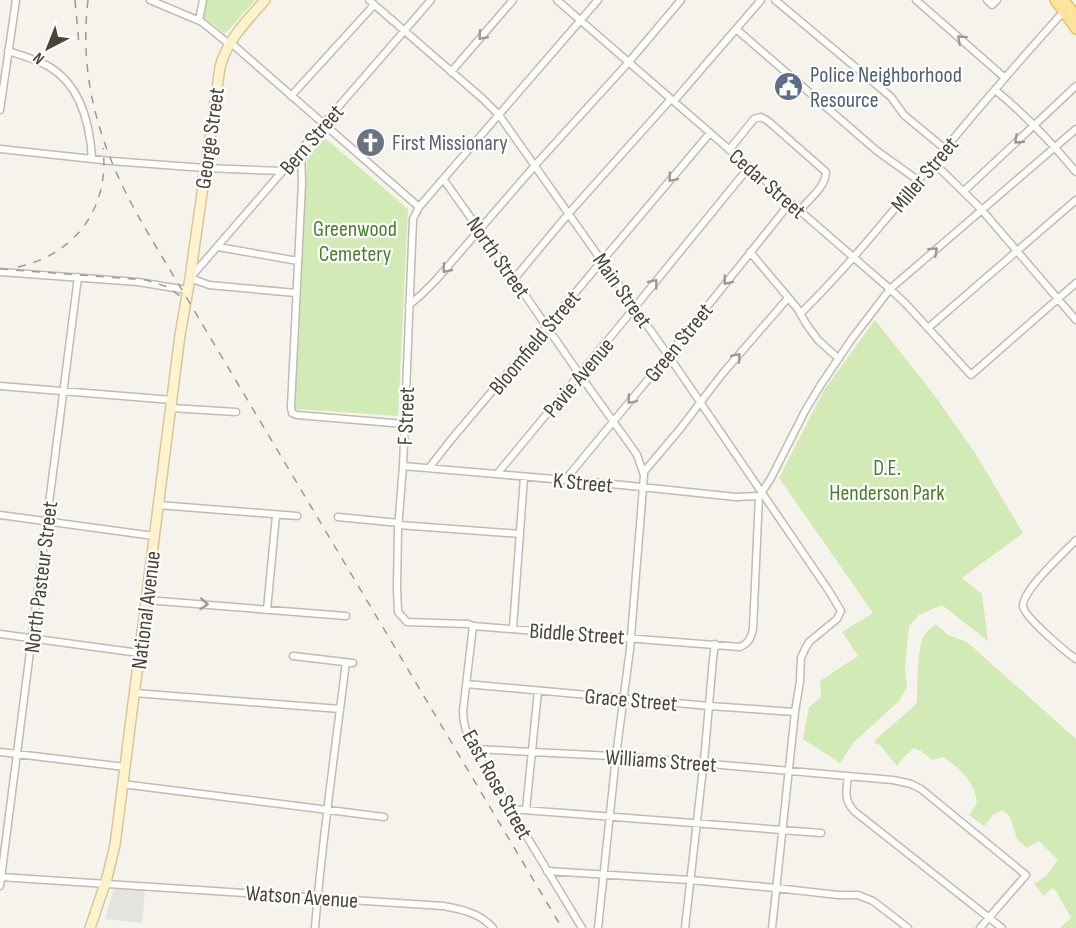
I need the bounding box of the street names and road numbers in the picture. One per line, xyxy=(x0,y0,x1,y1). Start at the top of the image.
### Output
street label: George Street xyxy=(190,85,231,191)
street label: Bern Street xyxy=(274,99,350,181)
street label: Miller Street xyxy=(886,131,965,218)
street label: Cedar Street xyxy=(723,143,811,225)
street label: North Street xyxy=(460,212,536,304)
street label: Main Street xyxy=(586,248,657,334)
street label: Bloomfield Street xyxy=(484,285,587,401)
street label: Green Street xyxy=(639,298,719,388)
street label: Pavie Avenue xyxy=(538,332,620,423)
street label: F Street xyxy=(392,386,421,446)
street label: K Street xyxy=(552,467,614,500)
street label: North Pasteur Street xyxy=(19,499,64,655)
street label: National Avenue xyxy=(126,550,167,671)
street label: Biddle Street xyxy=(529,618,626,651)
street label: Grace Street xyxy=(583,683,679,718)
street label: East Rose Street xyxy=(456,725,538,844)
street label: Williams Street xyxy=(604,744,718,779)
street label: Watson Avenue xyxy=(245,880,359,915)

